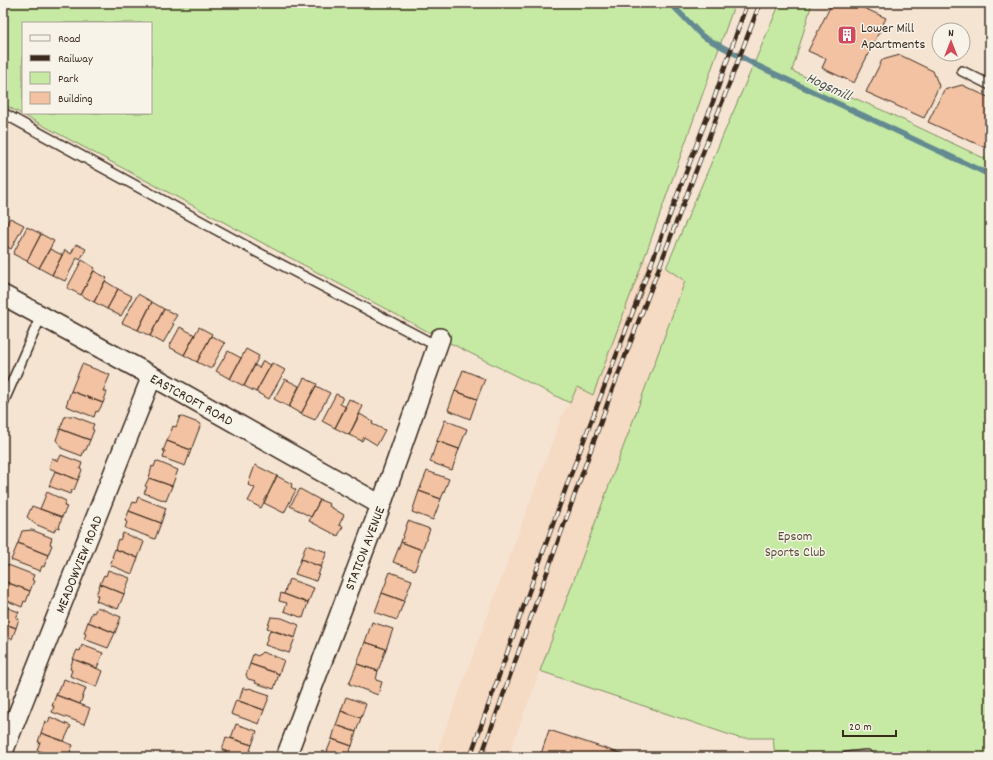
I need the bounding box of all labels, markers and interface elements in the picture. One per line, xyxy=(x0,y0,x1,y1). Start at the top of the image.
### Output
place label: Lower Mill Apartments xyxy=(861,19,925,55)
legend xyxy=(22,22,152,114)
north arrow xyxy=(931,22,971,62)
building icon: Lower Mill Apartments xyxy=(836,24,858,46)
text: N xyxy=(948,26,954,42)
text: Road xyxy=(58,31,80,48)
text: Railway xyxy=(58,51,94,68)
water label: Hogsmill xyxy=(802,68,856,108)
text: Park xyxy=(58,71,79,88)
text: Building xyxy=(58,91,93,108)
street label: EASTCROFT ROAD xyxy=(146,370,236,432)
street label: STATION AVENUE xyxy=(341,503,391,594)
street label: MEADOWVIEW ROAD xyxy=(51,513,109,617)
park label: Epsom Sports Club xyxy=(765,527,825,563)
scale bar xyxy=(843,712,896,738)
text: 20 m xyxy=(849,719,872,736)

